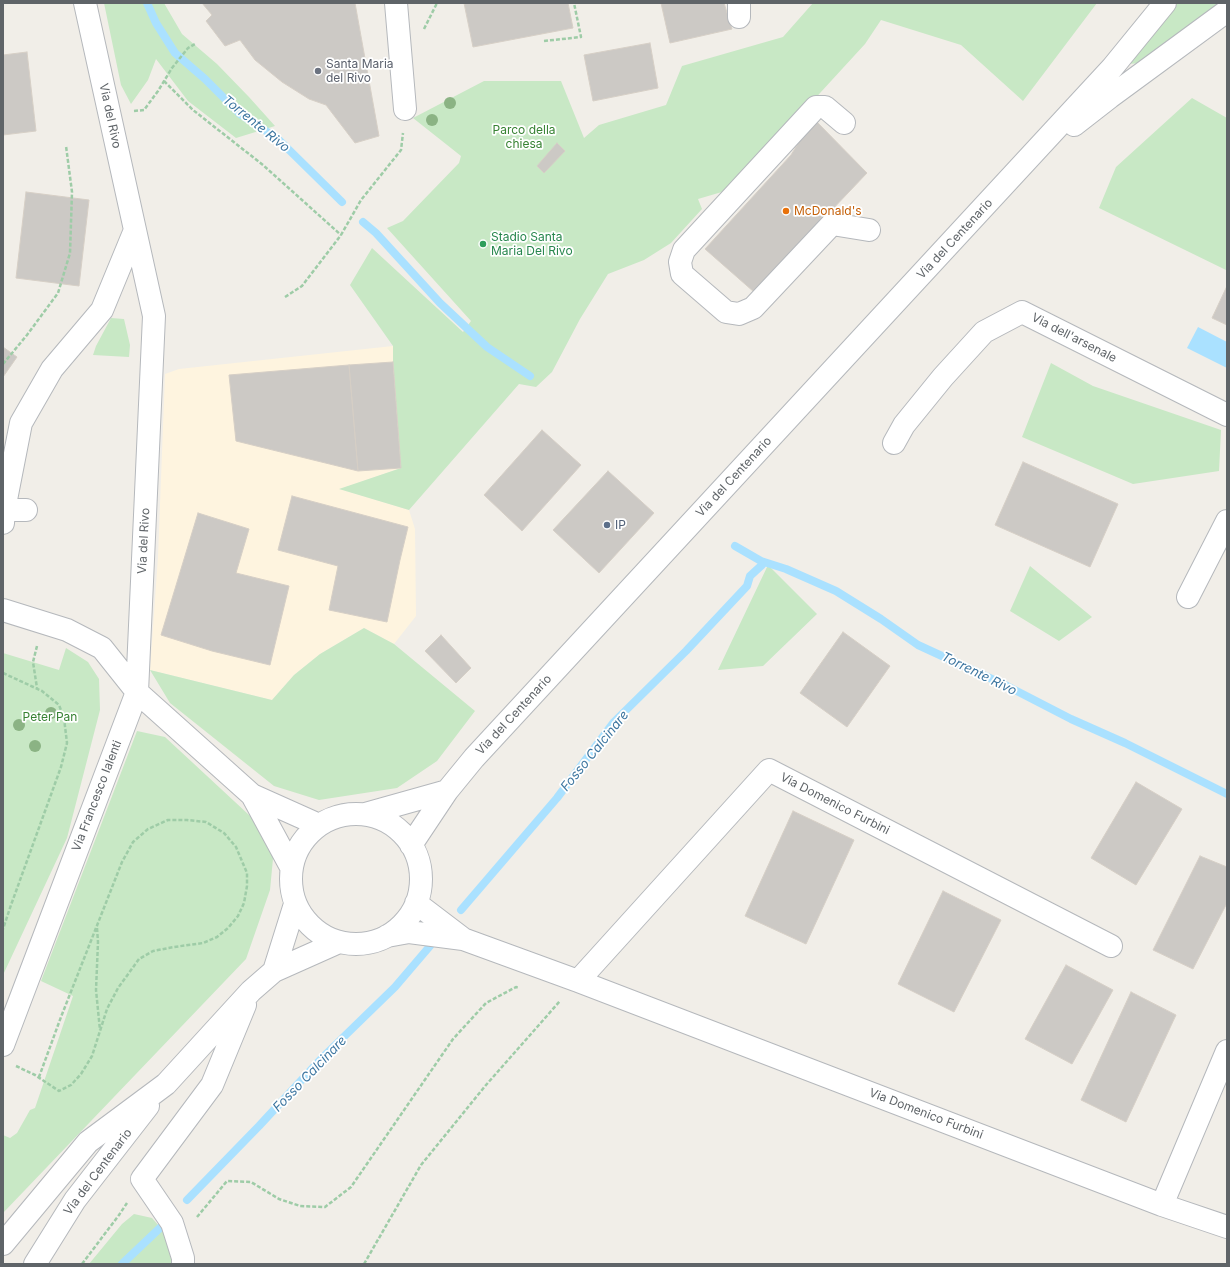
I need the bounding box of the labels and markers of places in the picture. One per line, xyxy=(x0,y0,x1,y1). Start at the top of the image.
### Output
place label: Santa Maria del Rivo xyxy=(326,57,394,85)
marker: Santa Maria del Rivo xyxy=(313,66,323,76)
place label: McDonald's xyxy=(794,204,862,218)
marker: McDonald's xyxy=(781,206,791,216)
place label: Stadio Santa Maria Del Rivo xyxy=(491,230,573,258)
marker: Stadio Santa Maria Del Rivo xyxy=(478,239,488,249)
place label: IP xyxy=(615,518,626,532)
marker: IP xyxy=(602,520,612,530)

